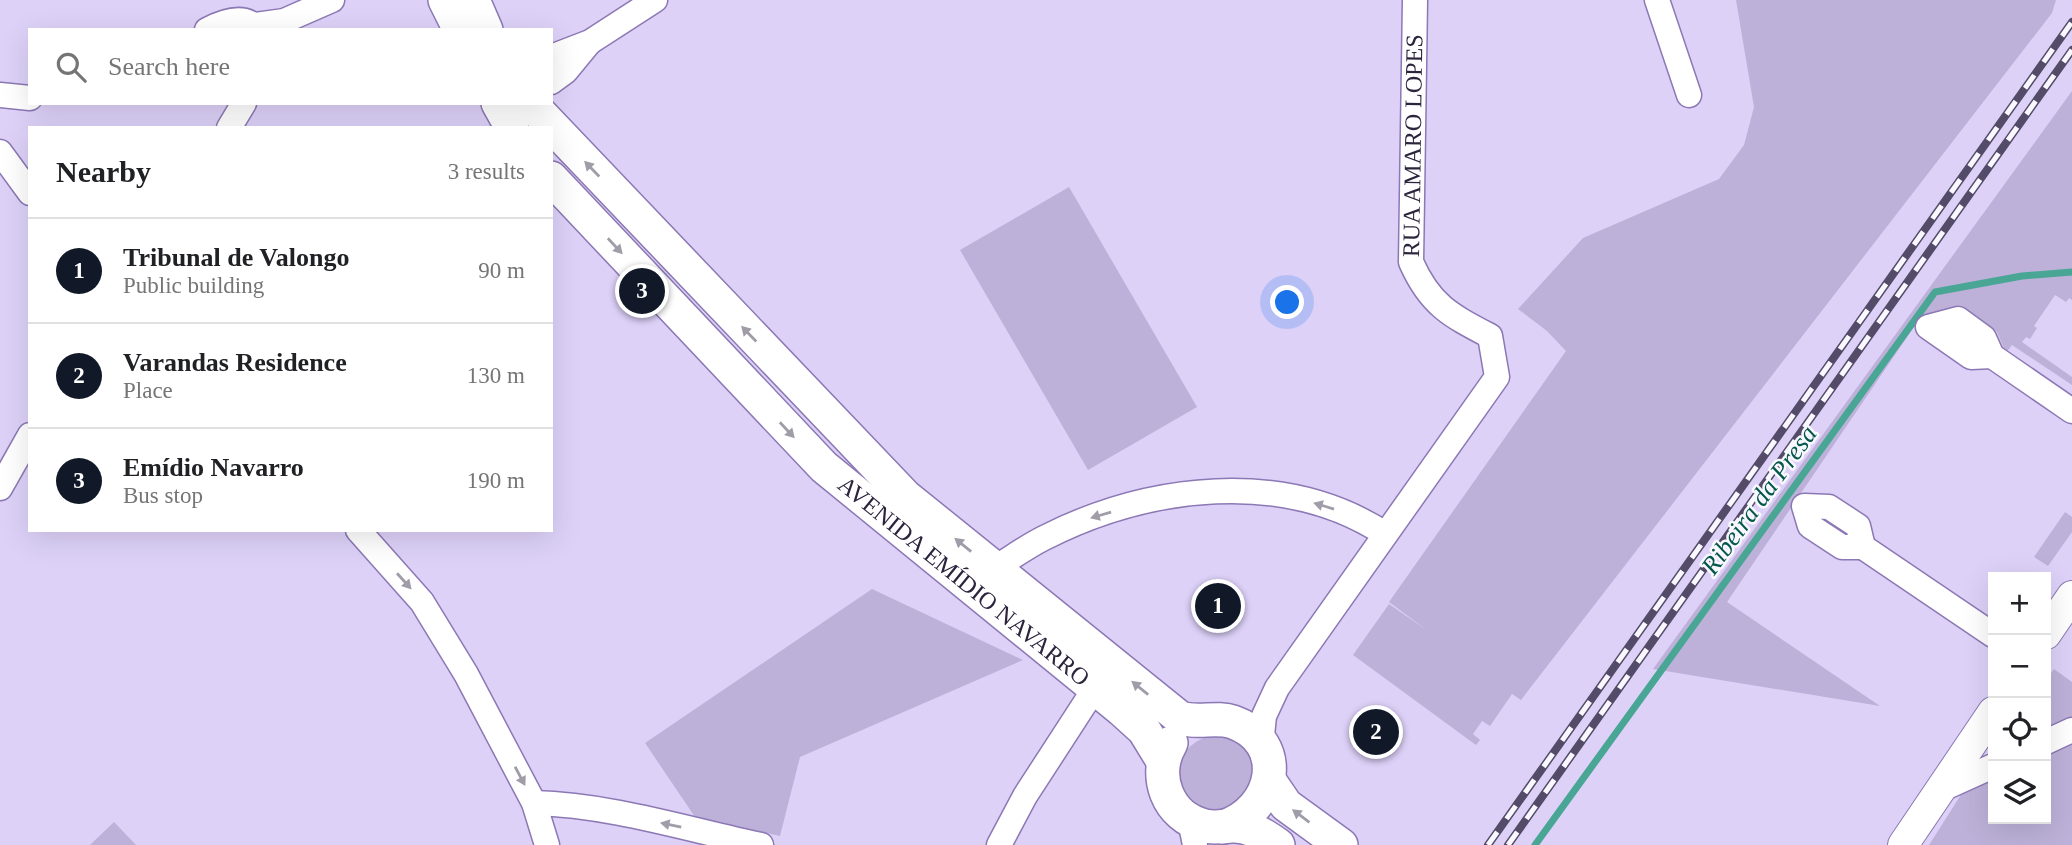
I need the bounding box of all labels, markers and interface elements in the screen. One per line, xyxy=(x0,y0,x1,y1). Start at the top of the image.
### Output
search box xyxy=(28,28,553,105)
street label: RUA AMARO LOPES xyxy=(1398,34,1427,257)
icon: search xyxy=(52,48,90,86)
text: Search here xyxy=(108,52,230,81)
text: Nearby xyxy=(56,155,151,188)
text: 3 results xyxy=(448,159,525,184)
one-way arrow xyxy=(585,161,601,178)
one-way arrow xyxy=(606,237,622,254)
text: Tribunal de Valongo xyxy=(123,243,349,272)
text: 1 xyxy=(73,258,85,283)
text: 90 m xyxy=(478,258,525,283)
pin: 3 xyxy=(619,265,665,317)
text: Public building xyxy=(123,273,264,298)
your location xyxy=(1270,285,1304,319)
one-way arrow xyxy=(741,325,757,343)
text: Varandas Residence xyxy=(123,348,347,377)
text: 2 xyxy=(73,363,85,388)
text: 130 m xyxy=(467,363,525,388)
text: Place xyxy=(123,378,173,403)
water label: Ribeira da Presa xyxy=(1695,420,1823,581)
one-way arrow xyxy=(779,421,795,438)
text: Emídio Navarro xyxy=(123,453,304,482)
text: 3 xyxy=(73,468,85,493)
text: 190 m xyxy=(467,468,525,493)
street label: AVENIDA EMÍDIO NAVARRO xyxy=(833,471,1095,691)
text: Bus stop xyxy=(123,483,203,508)
one-way arrow xyxy=(1313,500,1334,510)
one-way arrow xyxy=(1091,511,1112,521)
one-way arrow xyxy=(955,537,973,552)
one-way arrow xyxy=(396,572,412,590)
map controls xyxy=(1988,572,2051,824)
button: + xyxy=(1988,572,2051,635)
pin: 1 xyxy=(1195,580,1241,632)
button: − xyxy=(1988,635,2051,698)
one-way arrow xyxy=(1132,680,1150,695)
button: locate xyxy=(1988,698,2051,761)
pin: 2 xyxy=(1353,706,1399,758)
button: layers xyxy=(1988,761,2051,824)
one-way arrow xyxy=(514,766,525,786)
one-way arrow xyxy=(1292,809,1310,823)
one-way arrow xyxy=(660,820,682,831)

